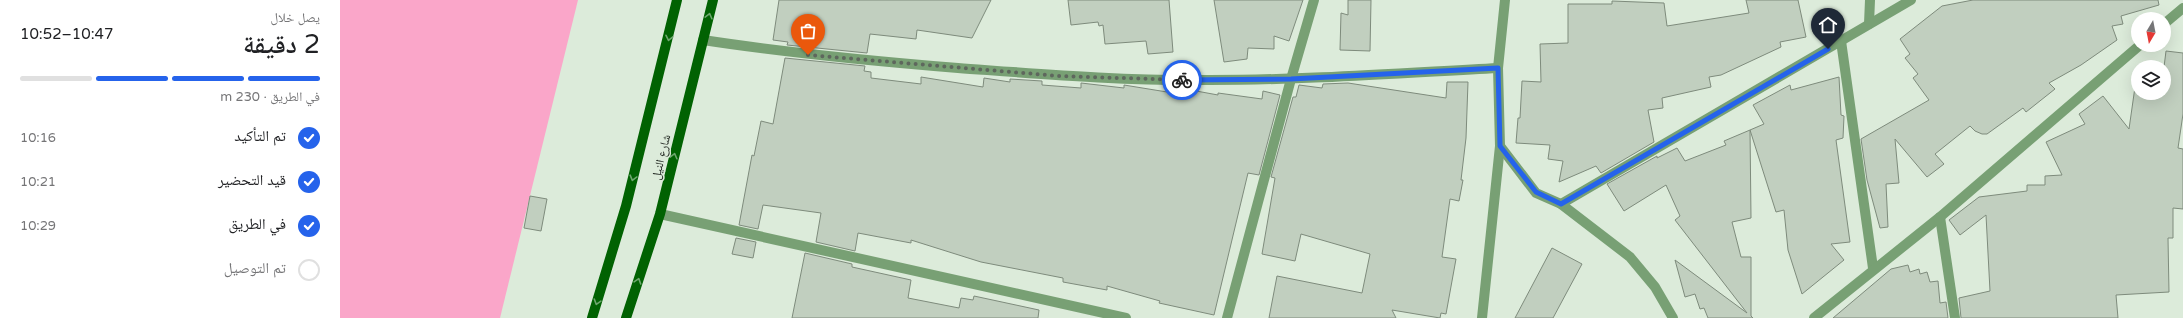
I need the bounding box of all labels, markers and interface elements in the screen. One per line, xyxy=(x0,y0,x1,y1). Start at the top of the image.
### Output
pin xyxy=(1811,8,1845,49)
text: يصل خلال xyxy=(270,10,320,26)
north arrow xyxy=(2131,12,2171,52)
map controls xyxy=(2131,12,2171,100)
one-way arrow xyxy=(704,13,713,20)
pin xyxy=(791,14,825,55)
icon: home xyxy=(1817,14,1839,36)
icon: bag xyxy=(797,20,819,42)
text: 10:47–10:52 xyxy=(20,25,113,43)
text: 2 دقيقة xyxy=(243,29,320,60)
one-way arrow xyxy=(665,35,673,41)
courier xyxy=(1162,60,1202,100)
button: layers xyxy=(2131,60,2171,100)
icon: bike xyxy=(1171,69,1193,91)
text: في الطريق · 230 m xyxy=(220,89,320,105)
text: تم التأكيد xyxy=(234,127,286,145)
icon: check xyxy=(298,127,320,149)
text: 10:16 xyxy=(20,130,56,146)
street label: شارع النيل xyxy=(649,133,674,181)
one-way arrow xyxy=(670,153,678,159)
text: قيد التحضير xyxy=(218,171,286,189)
icon: check xyxy=(298,171,320,193)
text: 10:21 xyxy=(20,174,56,190)
one-way arrow xyxy=(629,174,638,181)
text: في الطريق xyxy=(228,215,286,233)
icon: check xyxy=(298,215,320,237)
text: 10:29 xyxy=(20,218,56,234)
text: تم التوصيل xyxy=(224,259,286,277)
one-way arrow xyxy=(633,278,642,285)
one-way arrow xyxy=(593,299,602,306)

